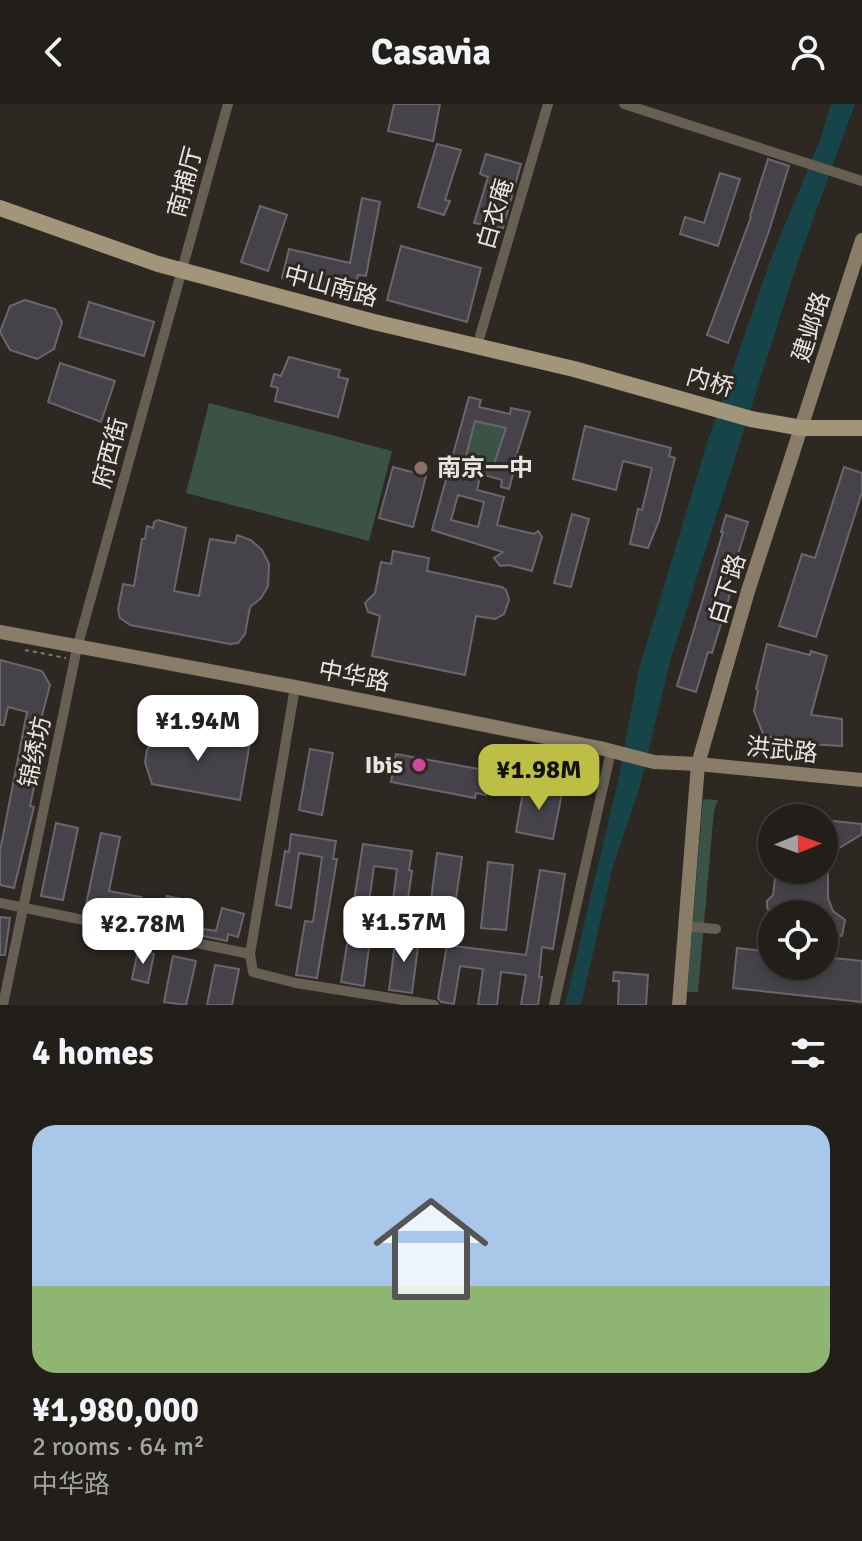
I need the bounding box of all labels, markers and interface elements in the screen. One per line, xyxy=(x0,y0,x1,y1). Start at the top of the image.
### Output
icon: back xyxy=(32,30,76,74)
text: Casavia xyxy=(371,30,491,75)
icon: person xyxy=(786,30,830,74)
street label: 南捕厅 xyxy=(161,143,209,221)
street label: 白衣庵 xyxy=(471,175,519,253)
street label: 中山南路 xyxy=(281,259,381,313)
street label: 建邺路 xyxy=(786,288,836,366)
street label: 内桥 xyxy=(683,361,737,403)
street label: 府西街 xyxy=(86,414,134,492)
place label: 南京一中 xyxy=(437,453,533,483)
marker: 南京一中 xyxy=(412,459,430,477)
street label: 白下路 xyxy=(702,550,752,628)
street label: 中华路 xyxy=(316,654,392,698)
pin: ¥1.94M xyxy=(133,695,263,763)
text: ¥1.94M xyxy=(155,705,241,737)
street label: 锦绣坊 xyxy=(13,714,57,790)
street label: 洪武路 xyxy=(745,731,819,769)
pin: ¥1.98M xyxy=(474,744,604,812)
place label: Ibis xyxy=(365,750,403,780)
text: ¥1.98M xyxy=(496,754,582,786)
marker: Ibis xyxy=(410,756,428,774)
north arrow xyxy=(758,804,838,884)
map controls xyxy=(758,804,838,980)
pin: ¥1.57M xyxy=(339,896,469,964)
pin: ¥2.78M xyxy=(78,898,208,966)
button: locate xyxy=(758,900,838,980)
text: ¥1.57M xyxy=(361,906,447,938)
text: ¥2.78M xyxy=(100,908,186,940)
icon: filters xyxy=(786,1031,830,1075)
text: 4 homes xyxy=(32,1032,153,1074)
icon: home xyxy=(359,1177,503,1321)
text: ¥1,980,000 xyxy=(32,1389,199,1431)
text: 2 rooms · 64 m² xyxy=(32,1431,205,1463)
text: 中华路 xyxy=(32,1469,110,1501)

